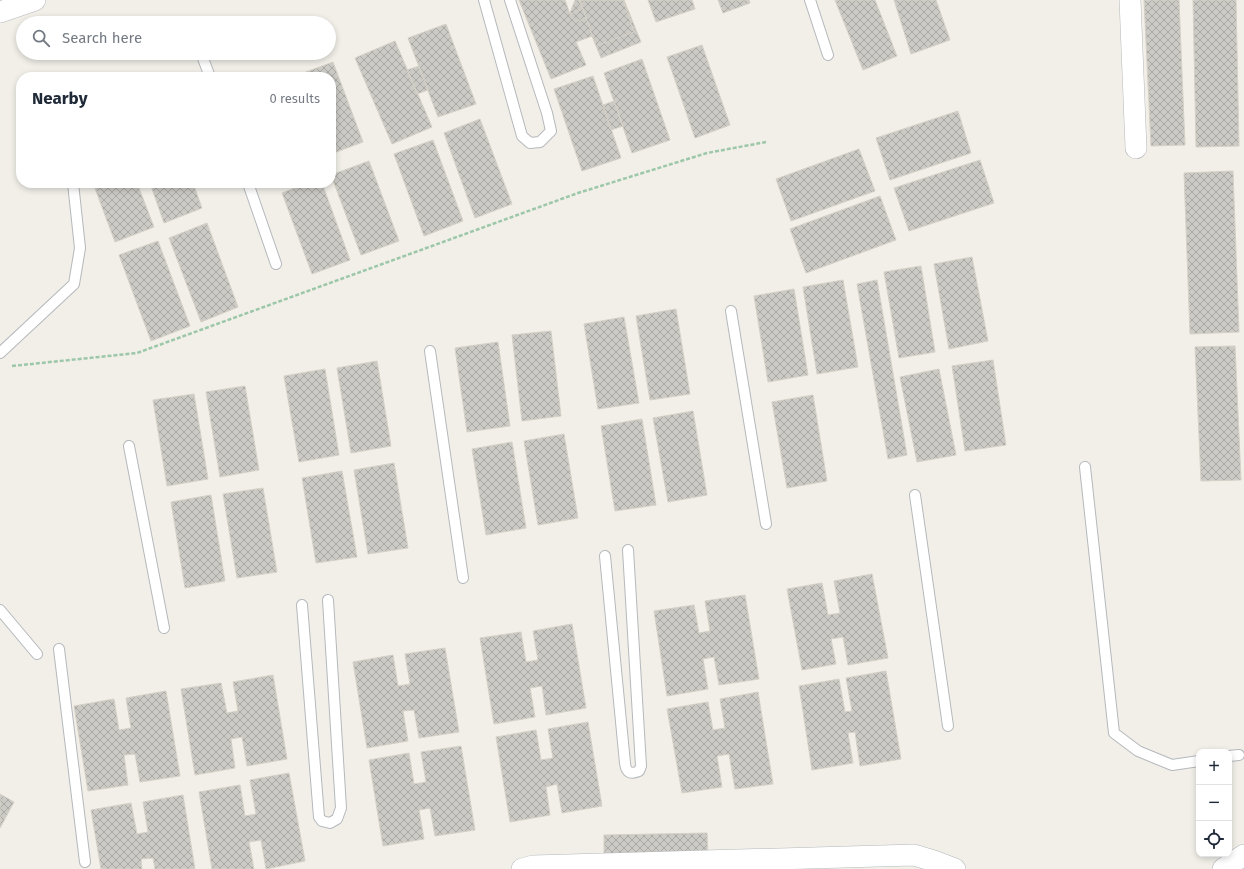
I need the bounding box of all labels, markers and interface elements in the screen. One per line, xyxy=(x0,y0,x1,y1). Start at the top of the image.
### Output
search box xyxy=(16,16,336,60)
icon: search xyxy=(30,27,52,49)
text: Search here xyxy=(62,29,142,47)
text: Nearby xyxy=(32,88,87,109)
text: 0 results xyxy=(269,91,320,106)
map controls xyxy=(1196,749,1232,857)
button: + xyxy=(1196,749,1232,785)
button: − xyxy=(1196,785,1232,821)
button: locate xyxy=(1196,821,1232,857)

